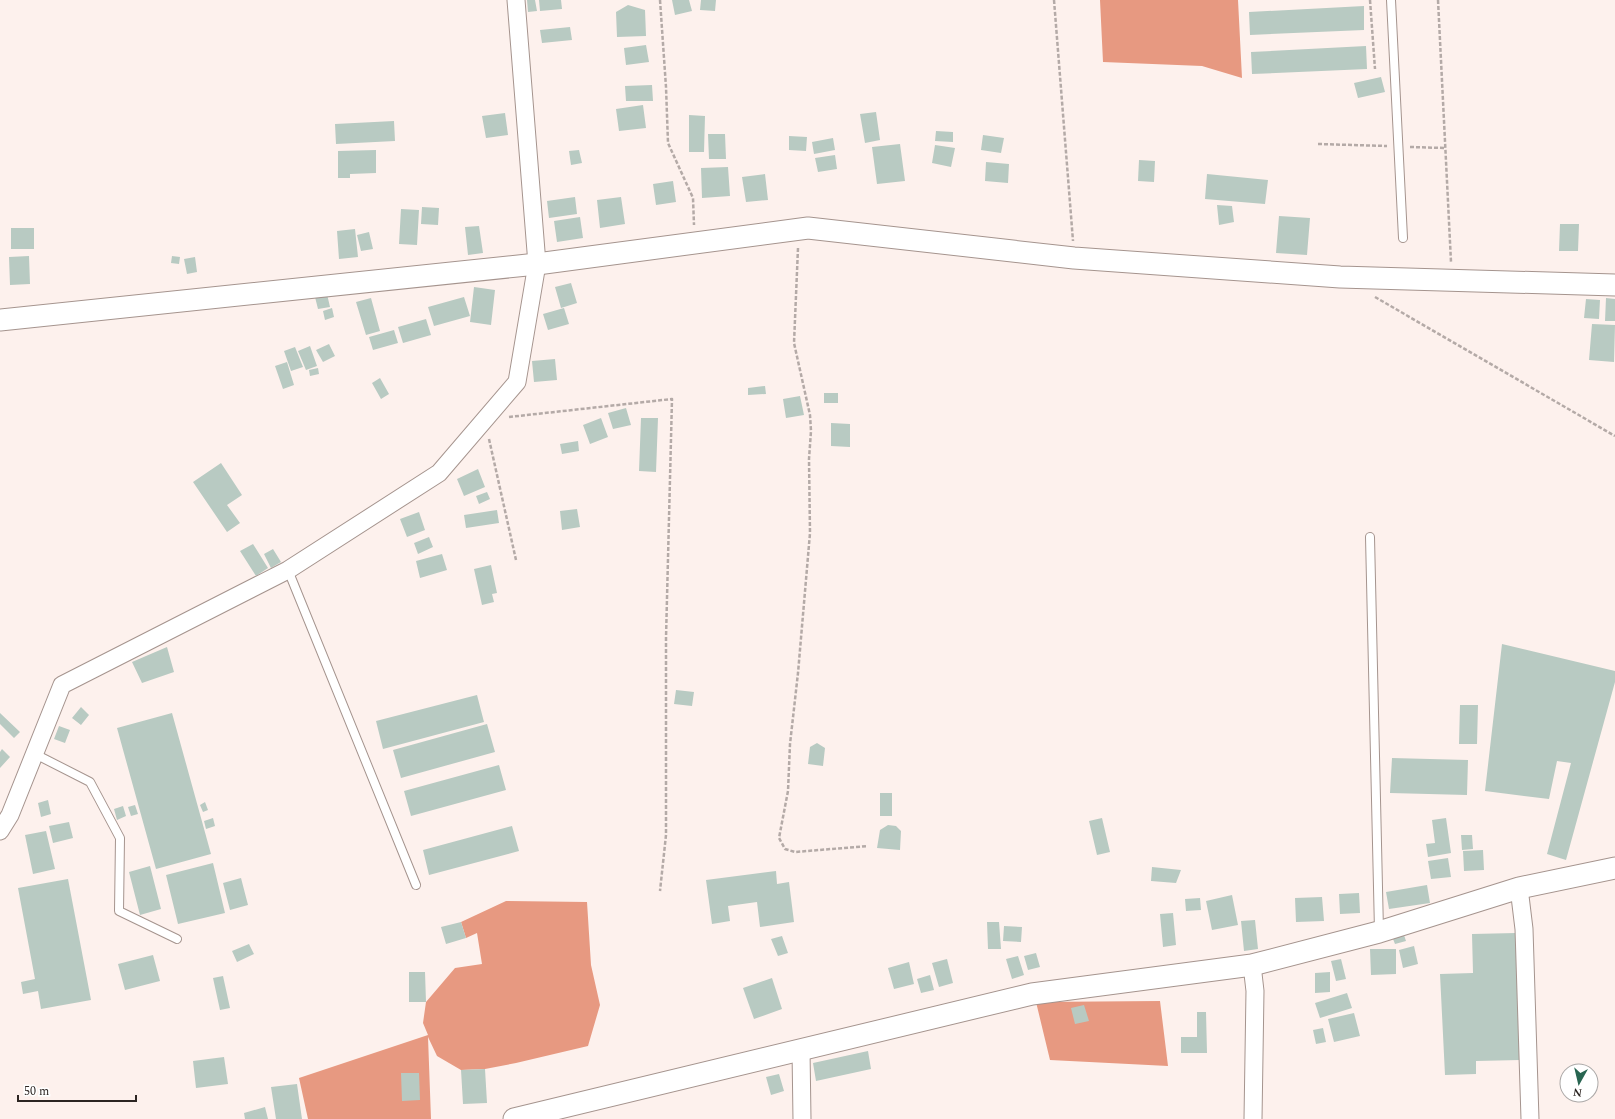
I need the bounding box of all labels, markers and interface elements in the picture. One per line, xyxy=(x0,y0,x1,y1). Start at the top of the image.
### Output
north arrow xyxy=(1559,1063,1599,1103)
scale bar xyxy=(18,1077,136,1103)
text: 50 m xyxy=(24,1082,49,1101)
text: N xyxy=(1572,1083,1583,1101)

